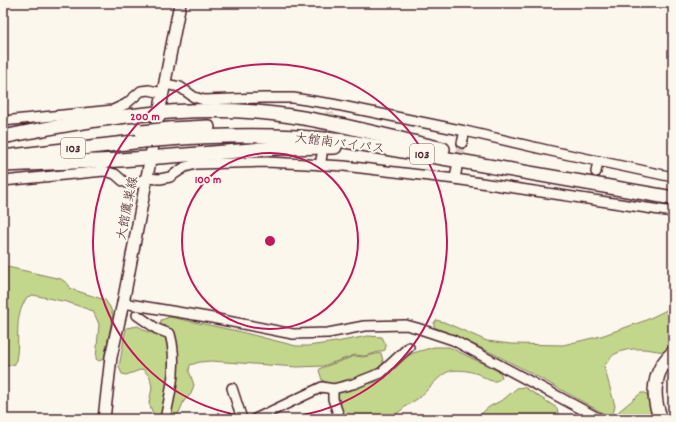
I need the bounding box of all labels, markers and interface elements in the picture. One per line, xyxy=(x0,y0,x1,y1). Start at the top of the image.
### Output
text: 200 m xyxy=(130,109,160,126)
street label: 大館南バイパス xyxy=(294,130,386,159)
road number: 103 xyxy=(61,138,85,158)
road number: 103 xyxy=(410,144,434,164)
text: 100 m xyxy=(195,172,221,189)
street label: 大館鷹巣線 xyxy=(113,174,144,242)
centre of rings xyxy=(263,234,277,248)

